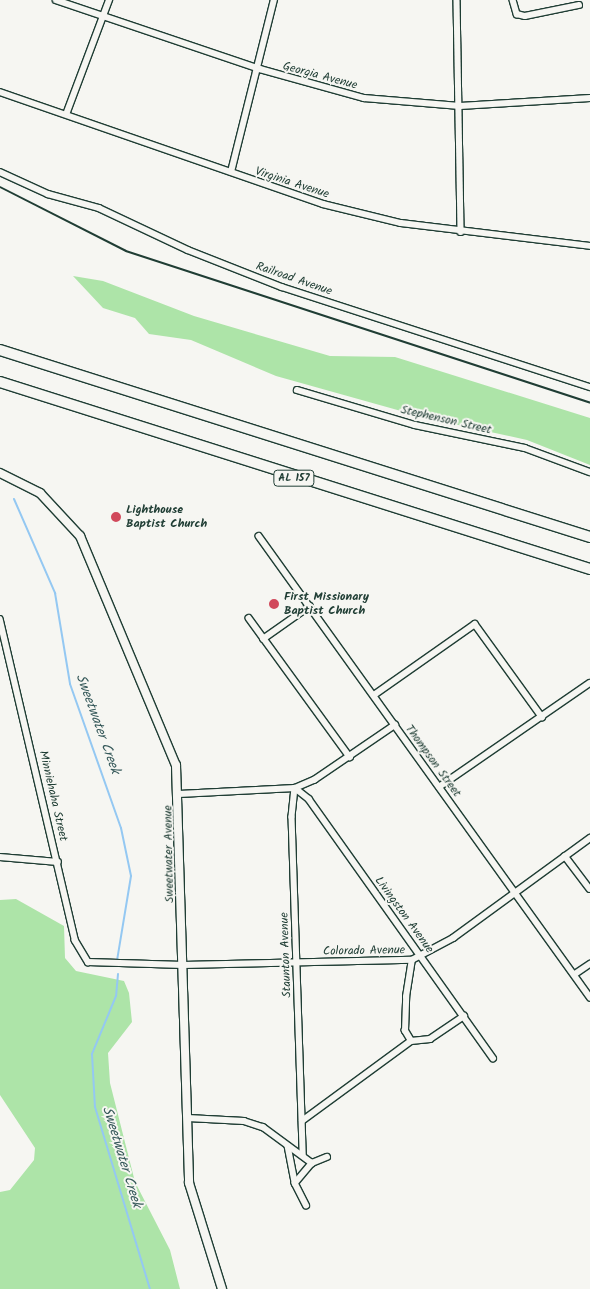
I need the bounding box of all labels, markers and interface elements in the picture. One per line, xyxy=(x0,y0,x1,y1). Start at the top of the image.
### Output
street label: Georgia Avenue xyxy=(281,59,359,93)
street label: Virginia Avenue xyxy=(253,164,331,202)
street label: Railroad Avenue xyxy=(254,259,334,299)
street label: Stephenson Street xyxy=(399,403,493,437)
road number: AL 157 xyxy=(273,469,315,486)
place label: Lighthouse Baptist Church xyxy=(126,503,207,531)
marker: Lighthouse Baptist Church xyxy=(110,511,122,523)
place label: First Missionary Baptist Church xyxy=(284,590,369,618)
marker: First Missionary Baptist Church xyxy=(268,598,280,610)
water label: Sweetwater Creek xyxy=(72,672,124,776)
street label: Thompson Street xyxy=(402,722,464,800)
street label: Minniehaha Street xyxy=(36,749,70,843)
street label: Sweetwater Avenue xyxy=(161,805,177,903)
street label: Livingston Avenue xyxy=(371,874,437,956)
street label: Staunton Avenue xyxy=(277,912,295,998)
street label: Colorado Avenue xyxy=(323,943,405,959)
water label: Sweetwater Creek xyxy=(99,1104,145,1210)

